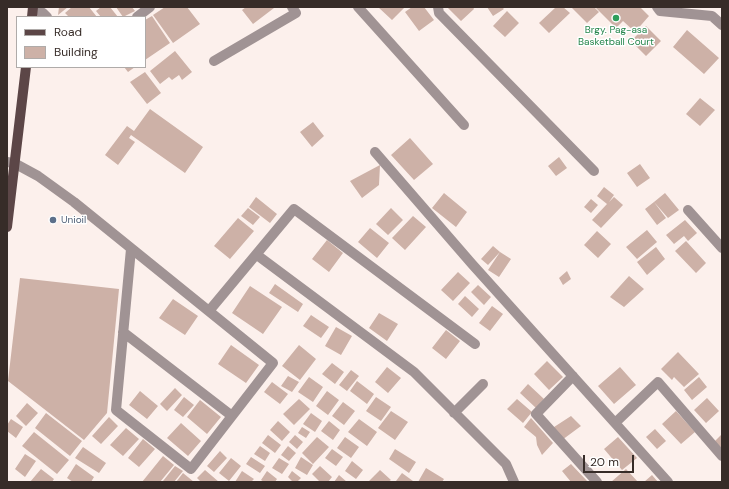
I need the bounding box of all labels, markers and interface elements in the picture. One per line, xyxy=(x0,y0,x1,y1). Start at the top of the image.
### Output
marker: Brgy. Pag-asa Basketball Court xyxy=(611,13,621,23)
legend xyxy=(16,16,146,68)
text: Road xyxy=(54,24,82,40)
place label: Brgy. Pag-asa Basketball Court xyxy=(578,24,654,48)
text: Building xyxy=(54,44,98,60)
place label: Unioil xyxy=(61,214,86,226)
marker: Unioil xyxy=(48,215,58,225)
scale bar xyxy=(585,447,636,473)
text: 20 m xyxy=(590,454,619,470)

